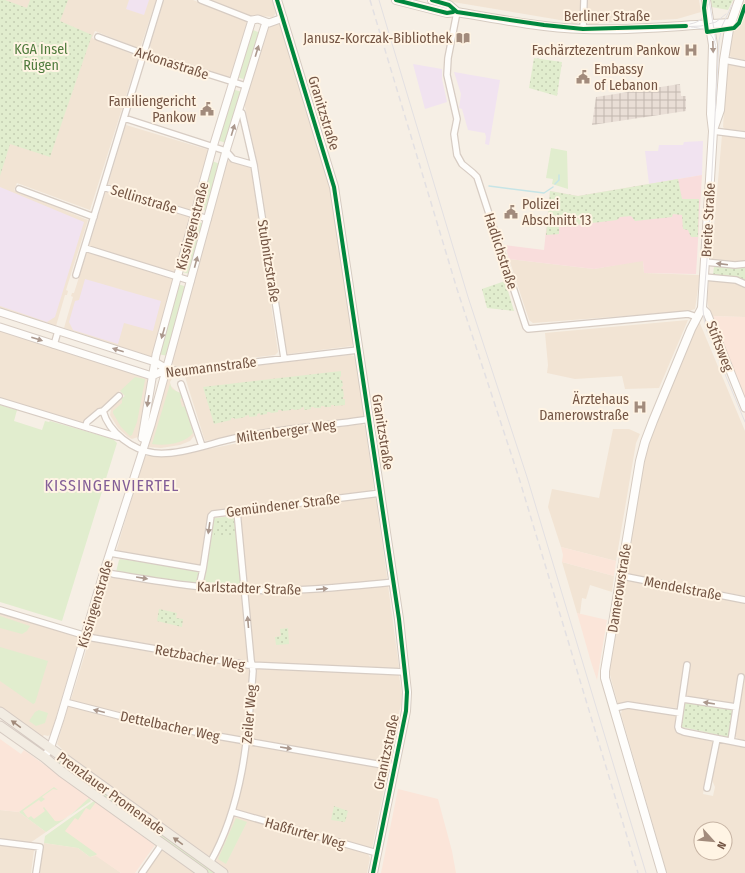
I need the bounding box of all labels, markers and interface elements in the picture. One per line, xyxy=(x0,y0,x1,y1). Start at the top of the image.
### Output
street label: Berliner Straße xyxy=(564,8,650,25)
place label: Janusz-Korczak-Bibliothek xyxy=(303,30,452,47)
library icon: Janusz-Korczak-Bibliothek xyxy=(455,30,471,46)
park label: KGA Insel Rügen xyxy=(14,41,68,74)
one-way arrow xyxy=(709,41,716,53)
place label: Fachärztezentrum Pankow xyxy=(532,42,680,59)
hospital icon: Fachärztezentrum Pankow xyxy=(683,42,699,58)
street label: Arkonastraße xyxy=(133,44,211,83)
one-way arrow xyxy=(254,45,260,57)
place label: Embassy of Lebanon xyxy=(594,61,658,94)
public building icon: Embassy of Lebanon xyxy=(575,69,591,85)
street label: Granitzstraße xyxy=(304,74,343,152)
place label: Familiengericht Pankow xyxy=(108,93,196,126)
public building icon: Familiengericht Pankow xyxy=(199,101,215,117)
one-way arrow xyxy=(230,123,236,135)
street label: Kissingenstraße xyxy=(173,180,212,272)
street label: Sellinstraße xyxy=(109,181,179,218)
street label: Breite Straße xyxy=(698,182,719,258)
place label: Polizei Abschnitt 13 xyxy=(522,196,591,229)
public building icon: Polizei Abschnitt 13 xyxy=(503,204,519,220)
street label: Hadlichstraße xyxy=(480,211,521,292)
street label: Stubnitzstraße xyxy=(254,218,283,304)
one-way arrow xyxy=(193,255,199,267)
one-way arrow xyxy=(716,260,728,267)
street label: Stiftsweg xyxy=(702,319,737,374)
one-way arrow xyxy=(159,327,165,340)
one-way arrow xyxy=(31,336,43,342)
one-way arrow xyxy=(112,347,124,353)
street label: Neumannstraße xyxy=(165,353,258,382)
place label: Ärztehaus Damerowstraße xyxy=(539,391,629,424)
street label: Granitzstraße xyxy=(368,393,397,471)
one-way arrow xyxy=(145,394,151,407)
hospital icon: Ärztehaus Damerowstraße xyxy=(632,399,648,415)
street label: Miltenberger Weg xyxy=(235,416,337,447)
district label: KISSINGENVIERTEL xyxy=(45,476,179,495)
street label: Gemündener Straße xyxy=(225,490,341,521)
one-way arrow xyxy=(206,522,212,534)
street label: Damerowstraße xyxy=(604,542,635,634)
street label: Kissingenstraße xyxy=(74,558,117,650)
street label: Mendelstraße xyxy=(643,573,723,604)
one-way arrow xyxy=(136,576,149,582)
street label: Karlstadter Straße xyxy=(197,578,301,599)
one-way arrow xyxy=(316,585,328,592)
one-way arrow xyxy=(244,616,251,628)
street label: Retzbacher Weg xyxy=(154,641,247,674)
street label: Zeiler Weg xyxy=(238,683,261,744)
one-way arrow xyxy=(703,700,716,706)
one-way arrow xyxy=(93,707,106,713)
street label: Dettelbacher Weg xyxy=(119,708,222,745)
street label: Granitzstraße xyxy=(370,713,403,791)
one-way arrow xyxy=(10,719,21,728)
one-way arrow xyxy=(280,745,292,751)
street label: Prenzlauer Promenade xyxy=(53,748,168,838)
street label: Haßfurter Weg xyxy=(263,814,347,853)
north arrow xyxy=(693,821,733,861)
one-way arrow xyxy=(173,837,183,845)
text: N xyxy=(714,839,729,851)

